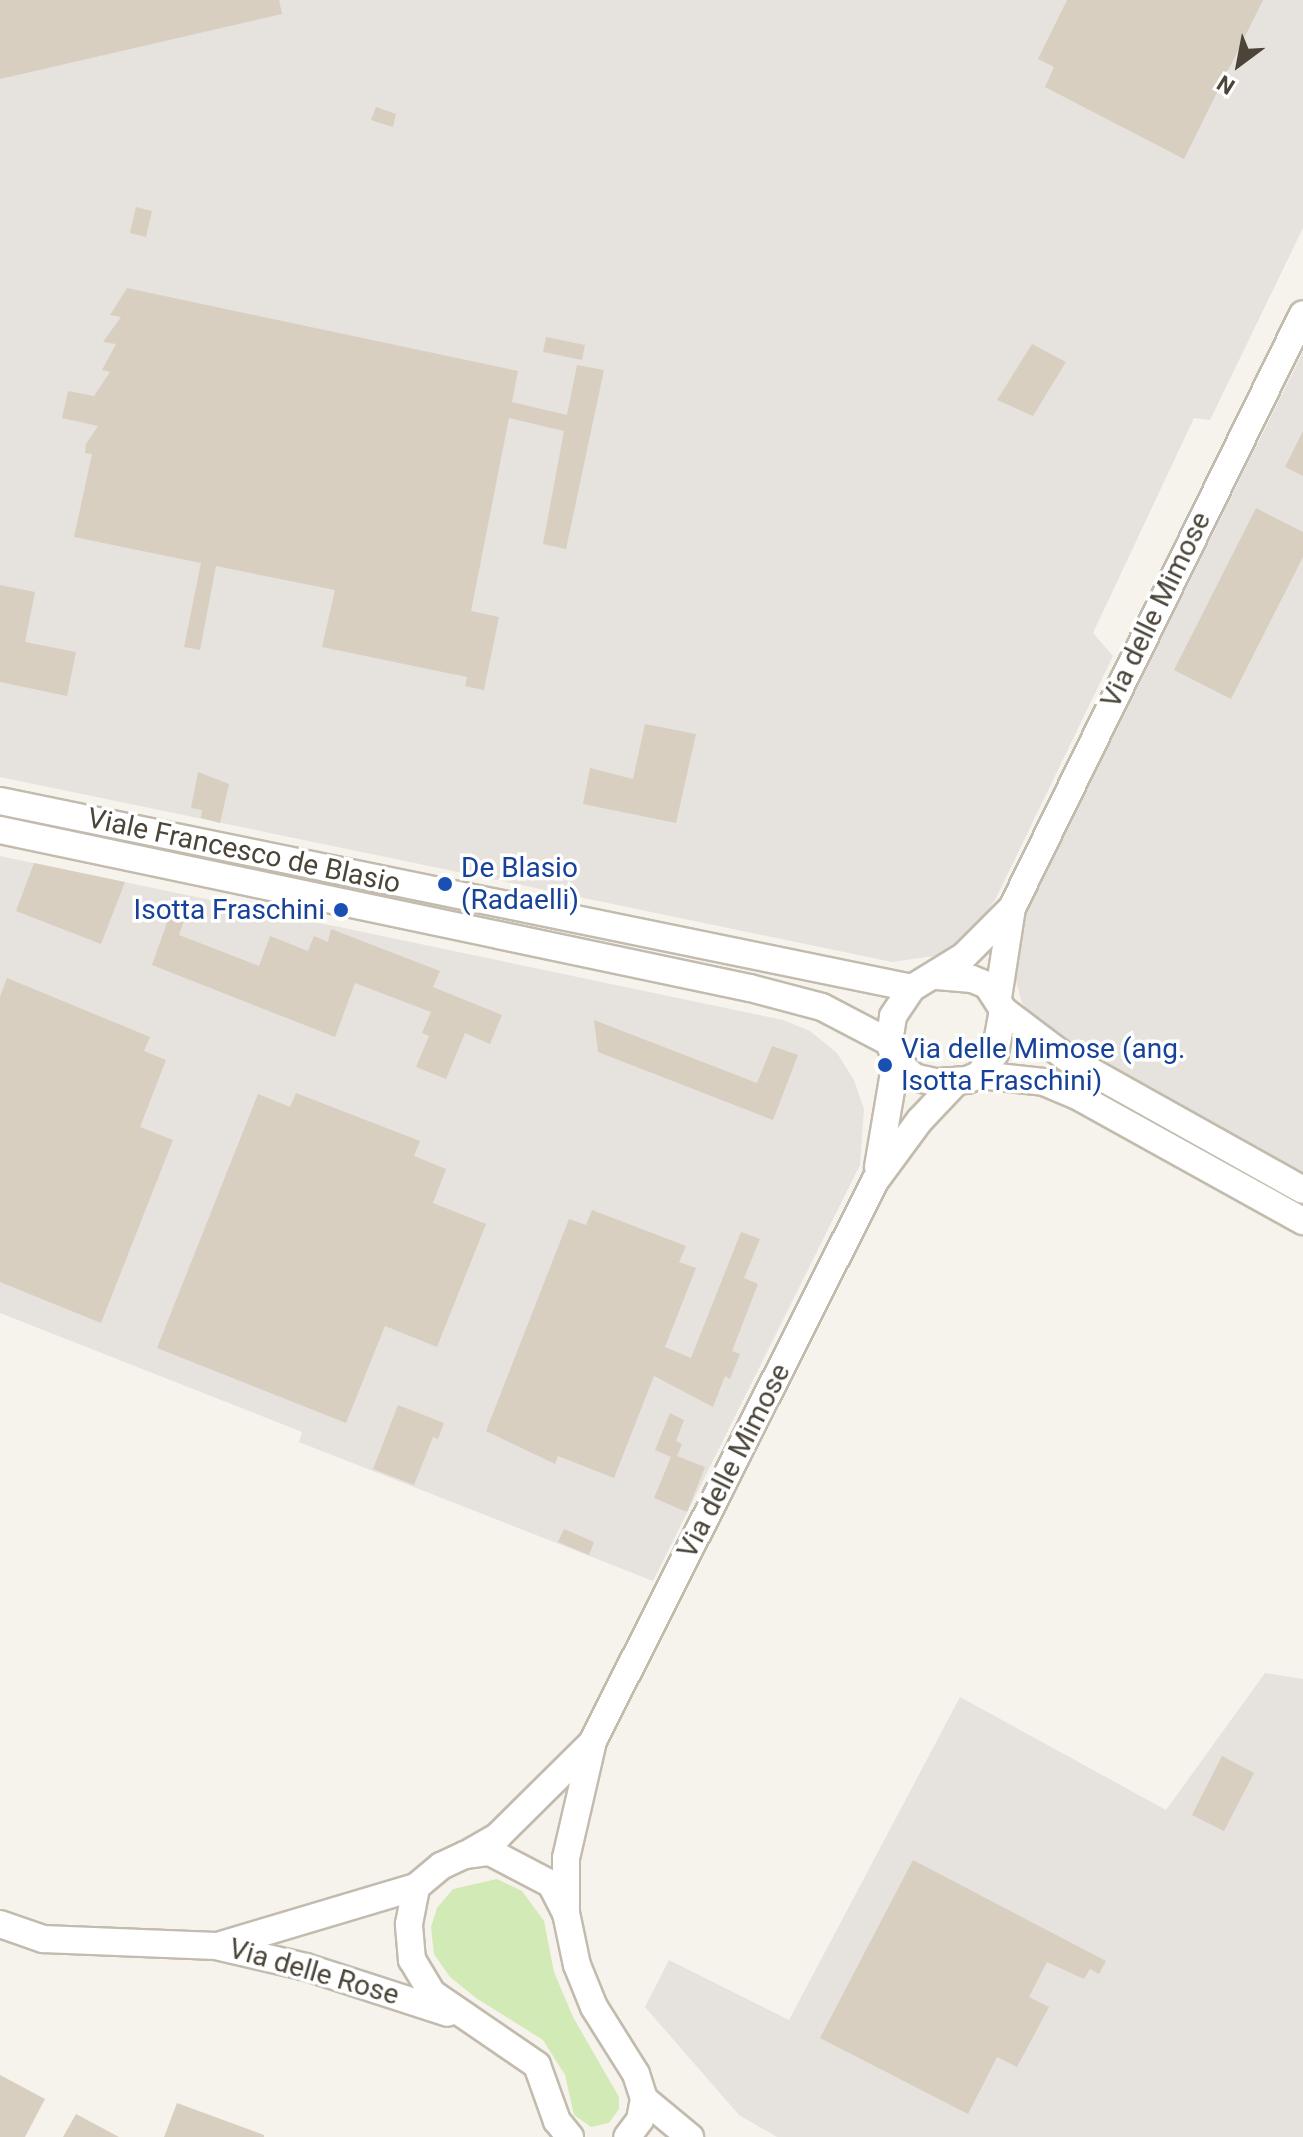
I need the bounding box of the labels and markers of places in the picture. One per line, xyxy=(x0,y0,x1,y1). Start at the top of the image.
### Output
place label: De Blasio (Radaelli) xyxy=(461,851,579,917)
marker: De Blasio (Radaelli) xyxy=(436,875,454,893)
place label: Isotta Fraschini xyxy=(134,893,325,927)
marker: Isotta Fraschini xyxy=(332,901,350,919)
place label: Via delle Mimose (ang. Isotta Fraschini) xyxy=(901,1032,1185,1098)
marker: Via delle Mimose (ang. Isotta Fraschini) xyxy=(876,1056,894,1074)

